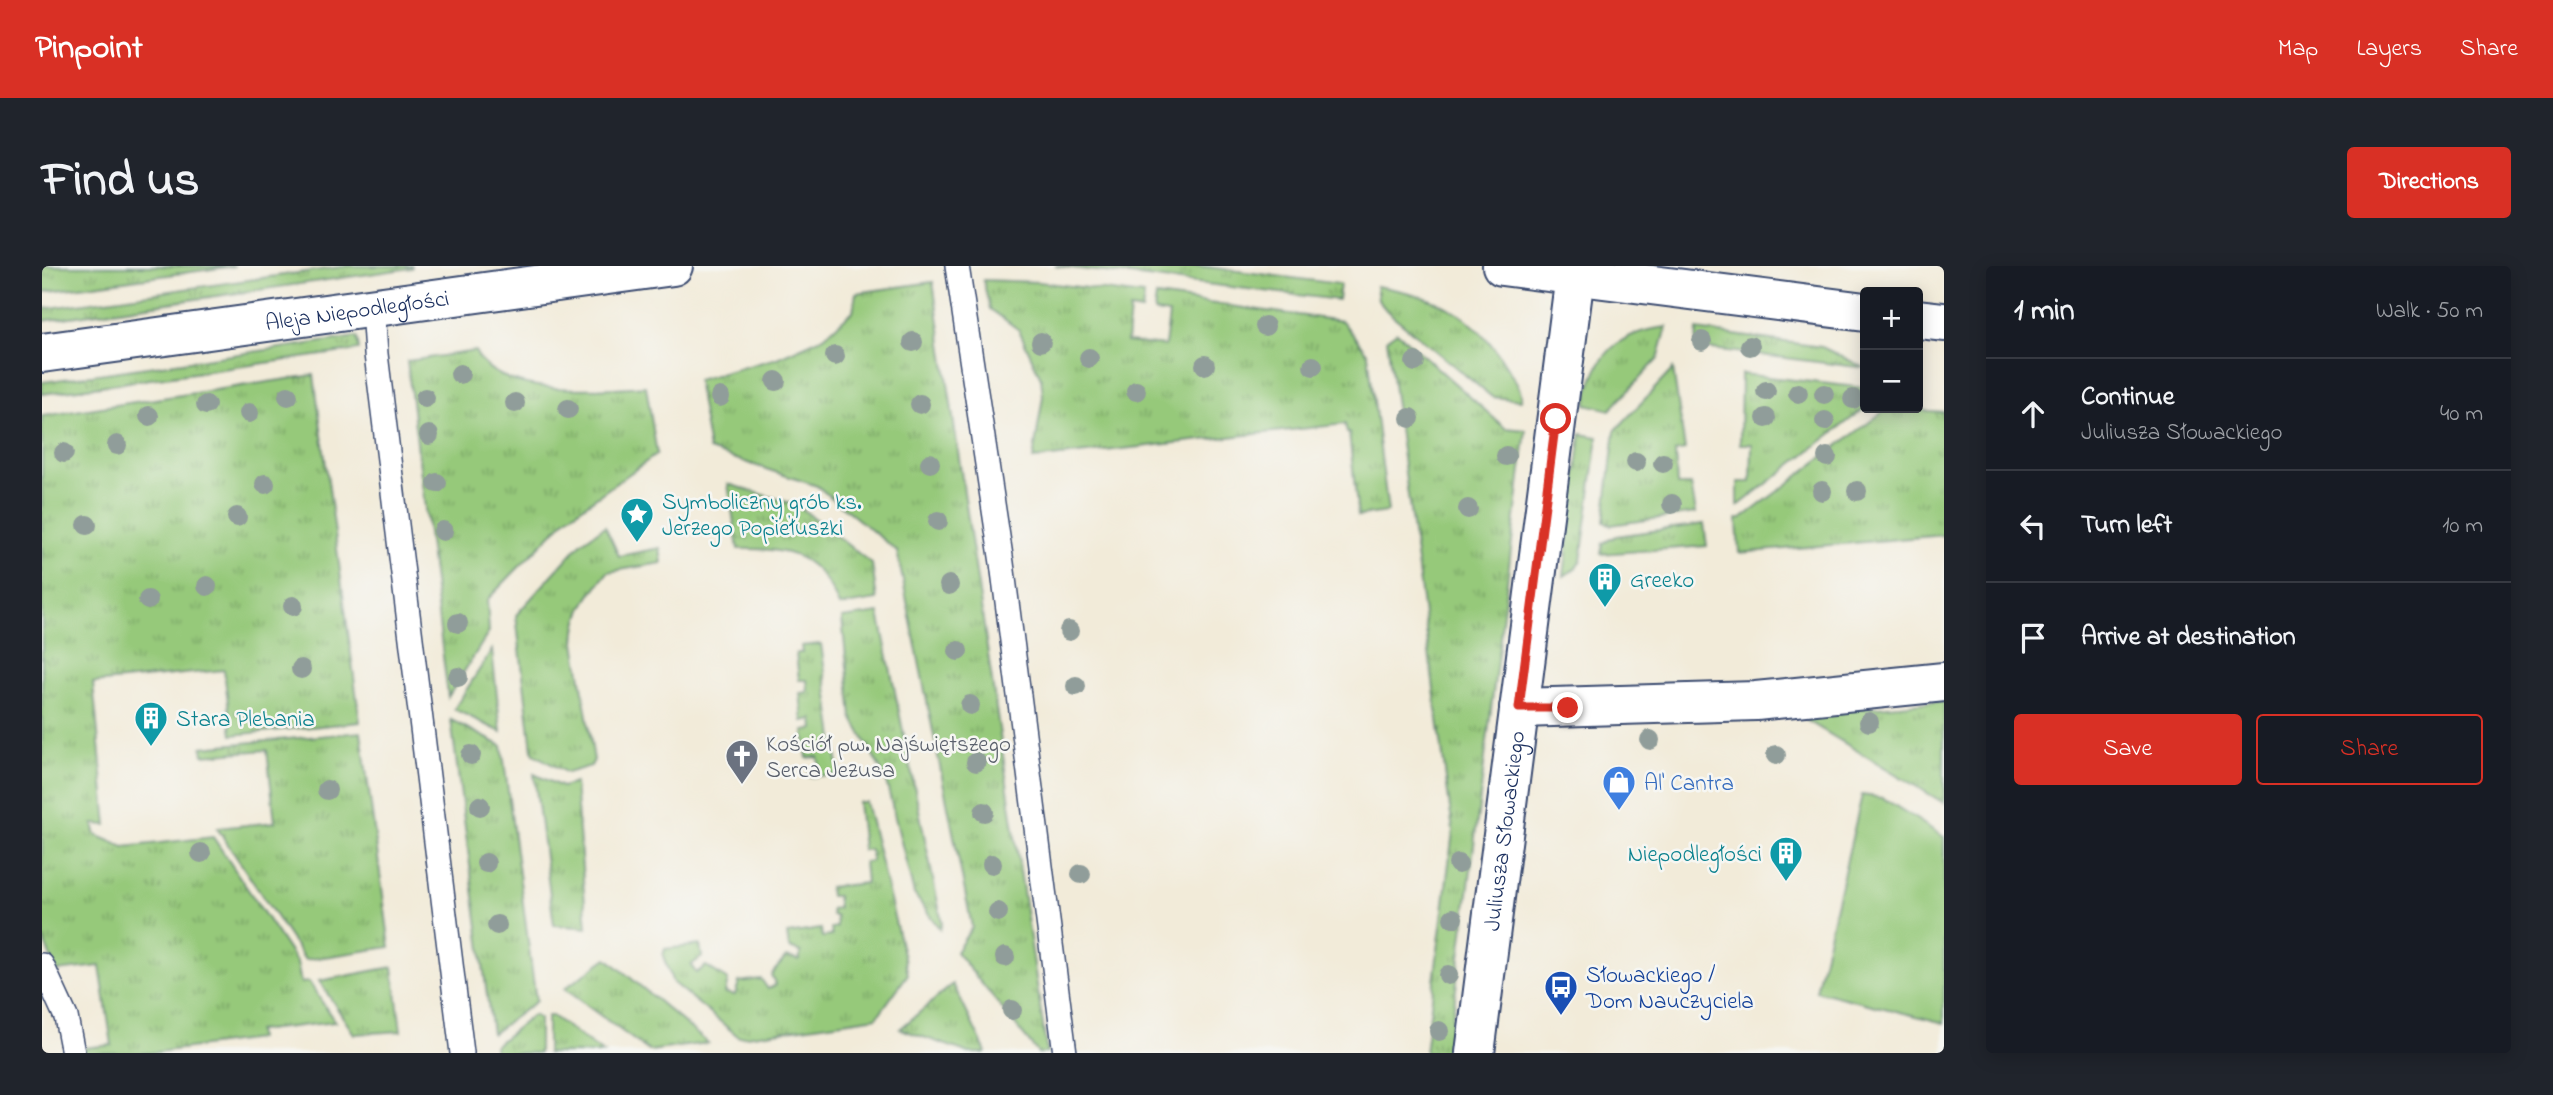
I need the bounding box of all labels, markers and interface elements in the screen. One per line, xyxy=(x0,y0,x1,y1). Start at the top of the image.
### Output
text: Pinpoint xyxy=(35,25,143,73)
text: Map xyxy=(2278,32,2318,67)
text: Layers xyxy=(2356,32,2422,67)
text: Share xyxy=(2460,32,2518,67)
text: Find us xyxy=(42,146,199,218)
button: Directions xyxy=(2347,147,2511,218)
street label: Aleja Niepodległości xyxy=(263,283,451,341)
map controls xyxy=(1860,287,1923,413)
button: + xyxy=(1860,287,1923,350)
text: 1 min xyxy=(2014,290,2075,334)
text: Walk · 50 m xyxy=(2376,295,2483,328)
button: − xyxy=(1860,350,1923,413)
text: Continue xyxy=(2081,379,2174,417)
icon: ahead xyxy=(2014,395,2052,433)
text: 40 m xyxy=(2440,398,2483,431)
route start xyxy=(1540,403,1571,434)
text: Juliusza Słowackiego xyxy=(2081,417,2282,450)
place label: Symboliczny grób ks. Jerzego Popiełuszki xyxy=(662,487,862,547)
place icon: Symboliczny grób ks. Jerzego Popiełuszki xyxy=(618,495,656,544)
icon: left xyxy=(2014,507,2052,545)
text: Turn left xyxy=(2081,507,2172,545)
text: 10 m xyxy=(2442,510,2483,543)
building icon: Greeko xyxy=(1586,560,1624,609)
place label: Greeko xyxy=(1630,565,1694,598)
icon: arrive xyxy=(2014,619,2052,657)
text: Arrive at destination xyxy=(2081,619,2296,657)
route end xyxy=(1552,692,1583,723)
building icon: Stara Plebania xyxy=(132,699,170,748)
place label: Stara Plebania xyxy=(176,704,315,737)
button: Save xyxy=(2014,714,2242,785)
button: Share xyxy=(2256,714,2483,785)
place label: Kościół pw. Najświętszego Serca Jezusa xyxy=(766,729,1011,788)
street label: Juliusza Słowackiego xyxy=(1477,729,1535,933)
church icon: Kościół pw. Najświętszego Serca Jezusa xyxy=(723,737,761,786)
shop icon: Al' Cantra xyxy=(1600,763,1638,812)
place label: Al' Cantra xyxy=(1644,768,1734,801)
building icon: Niepodległości xyxy=(1767,834,1805,883)
place label: Niepodległości xyxy=(1628,839,1762,873)
place label: Słowackiego / Dom Nauczyciela xyxy=(1585,960,1754,1021)
bus stop icon: Słowackiego / Dom Nauczyciela xyxy=(1542,968,1580,1017)

